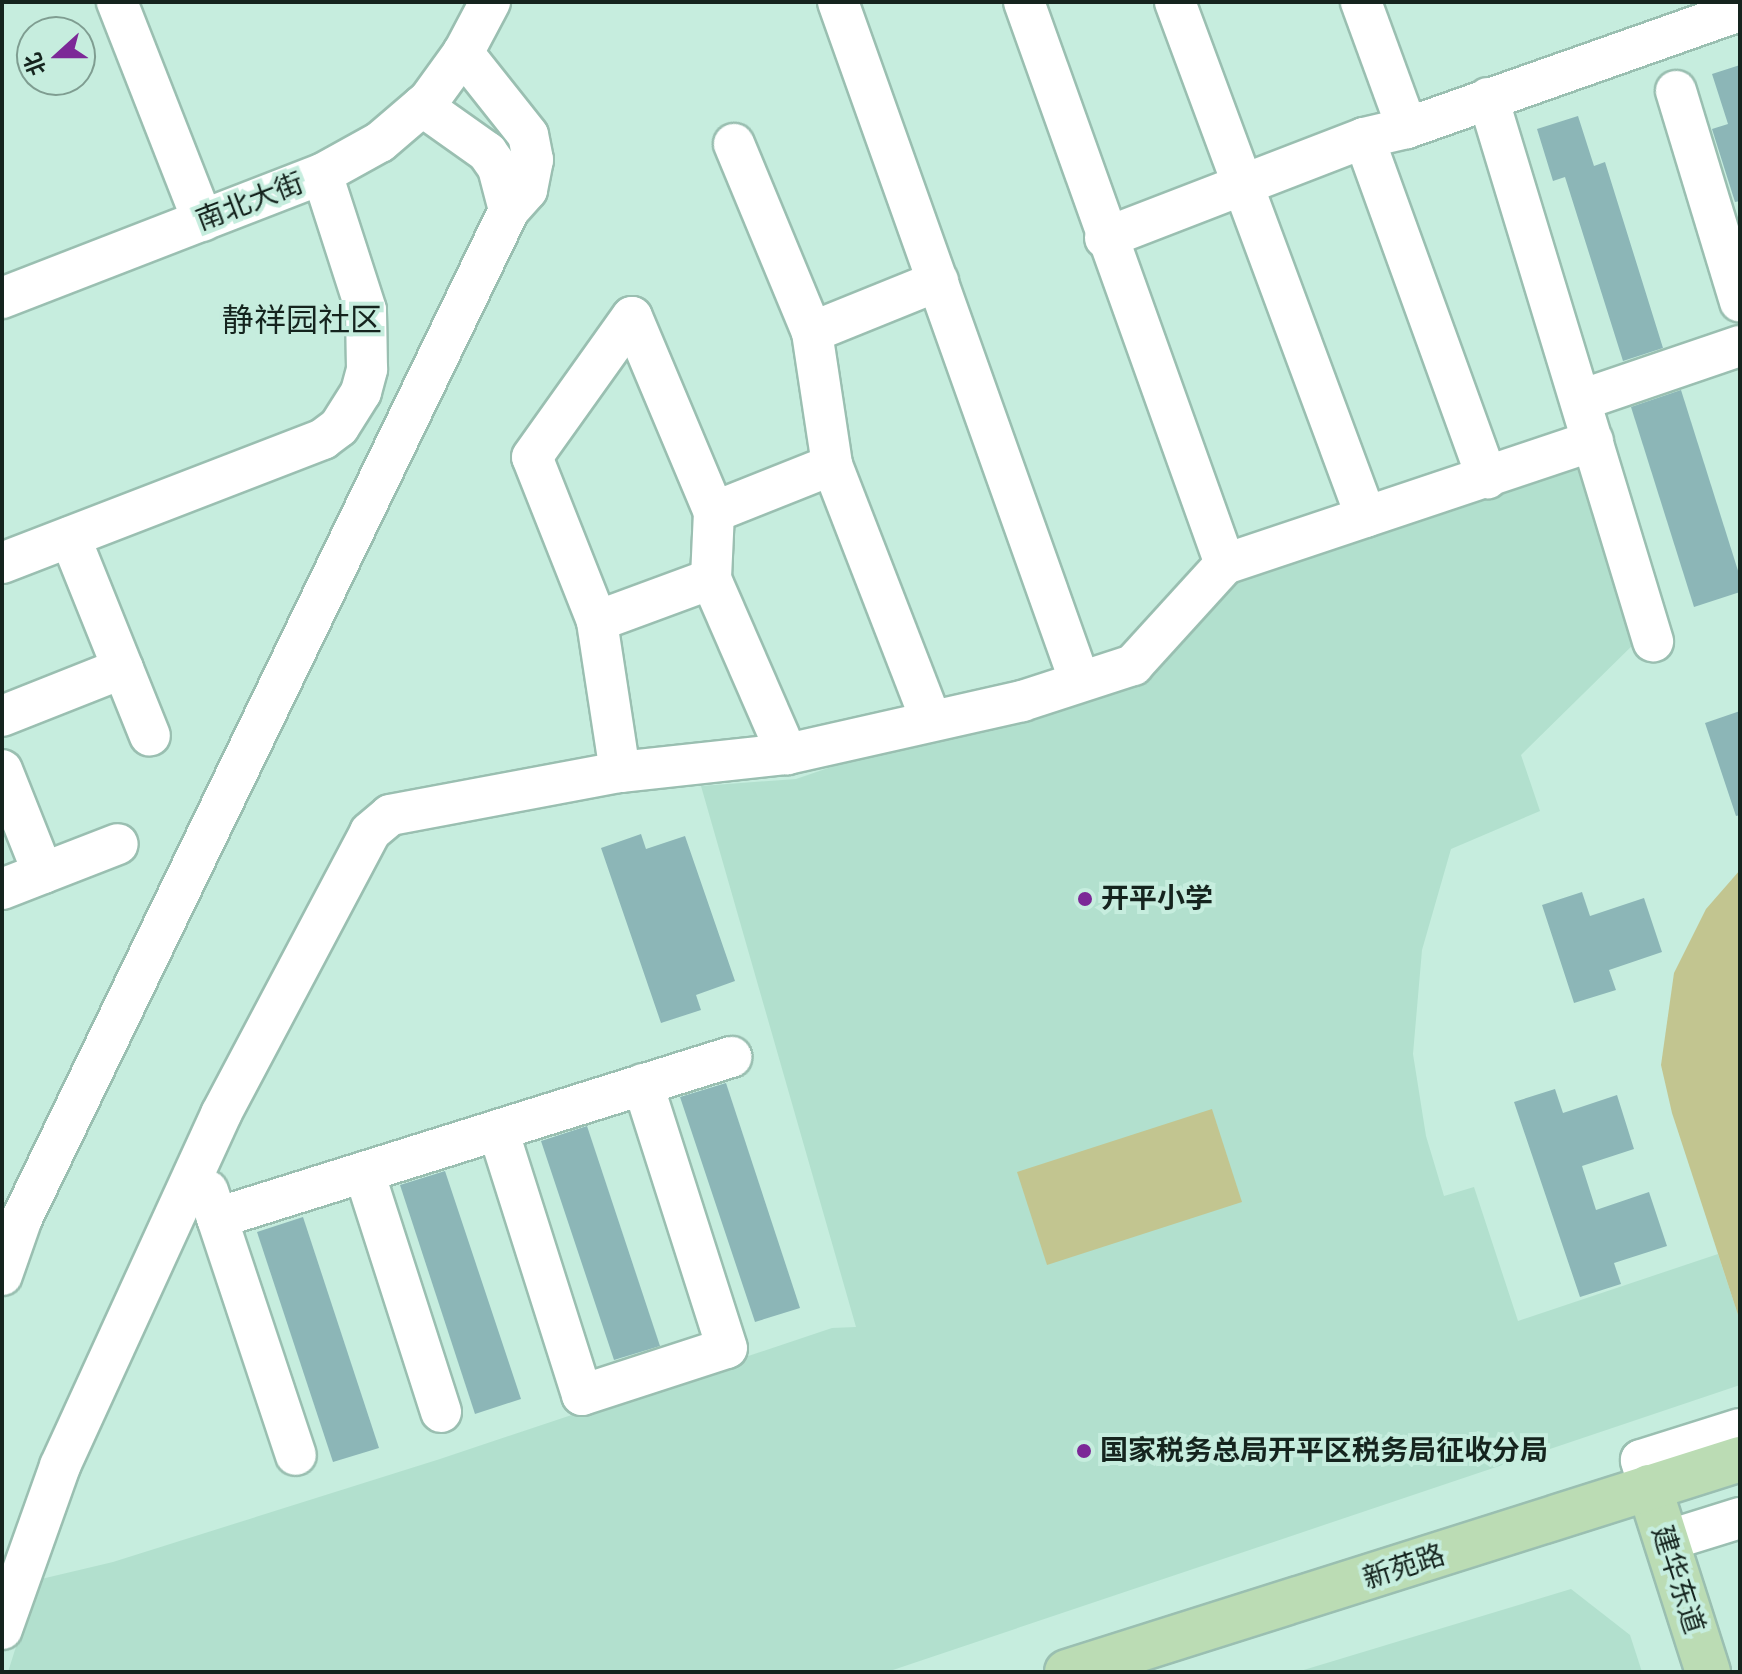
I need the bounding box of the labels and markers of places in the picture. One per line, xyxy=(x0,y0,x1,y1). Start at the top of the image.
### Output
place label: 开平小学 xyxy=(1101,882,1213,916)
marker: 开平小学 xyxy=(1076,890,1094,908)
place label: 国家税务总局开平区税务局征收分局 xyxy=(1100,1434,1548,1468)
marker: 国家税务总局开平区税务局征收分局 xyxy=(1075,1442,1093,1460)

